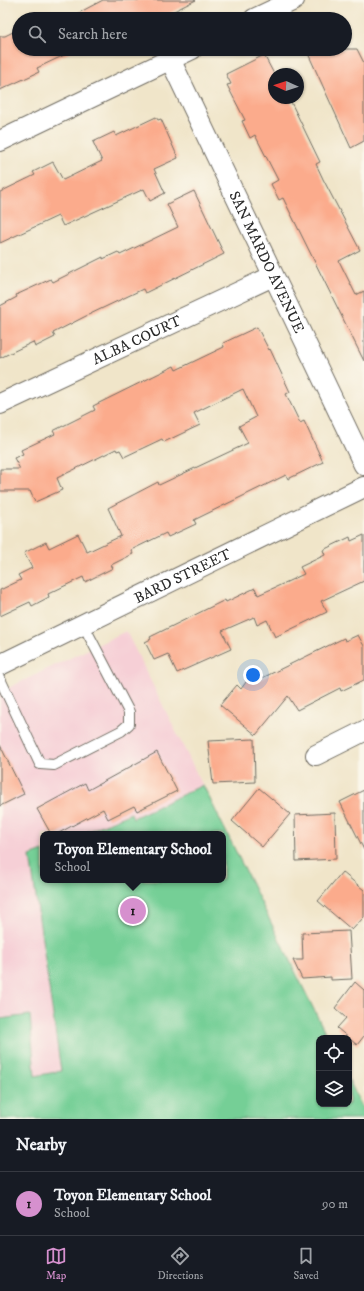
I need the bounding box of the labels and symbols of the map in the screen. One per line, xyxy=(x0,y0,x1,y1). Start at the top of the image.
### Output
north arrow xyxy=(268,68,304,104)
street label: SAN MARDO AVENUE xyxy=(225,188,309,336)
street label: ALBA COURT xyxy=(89,311,185,369)
street label: BARD STREET xyxy=(131,544,234,607)
your location xyxy=(243,665,263,685)
pin: 1 xyxy=(120,896,146,926)

